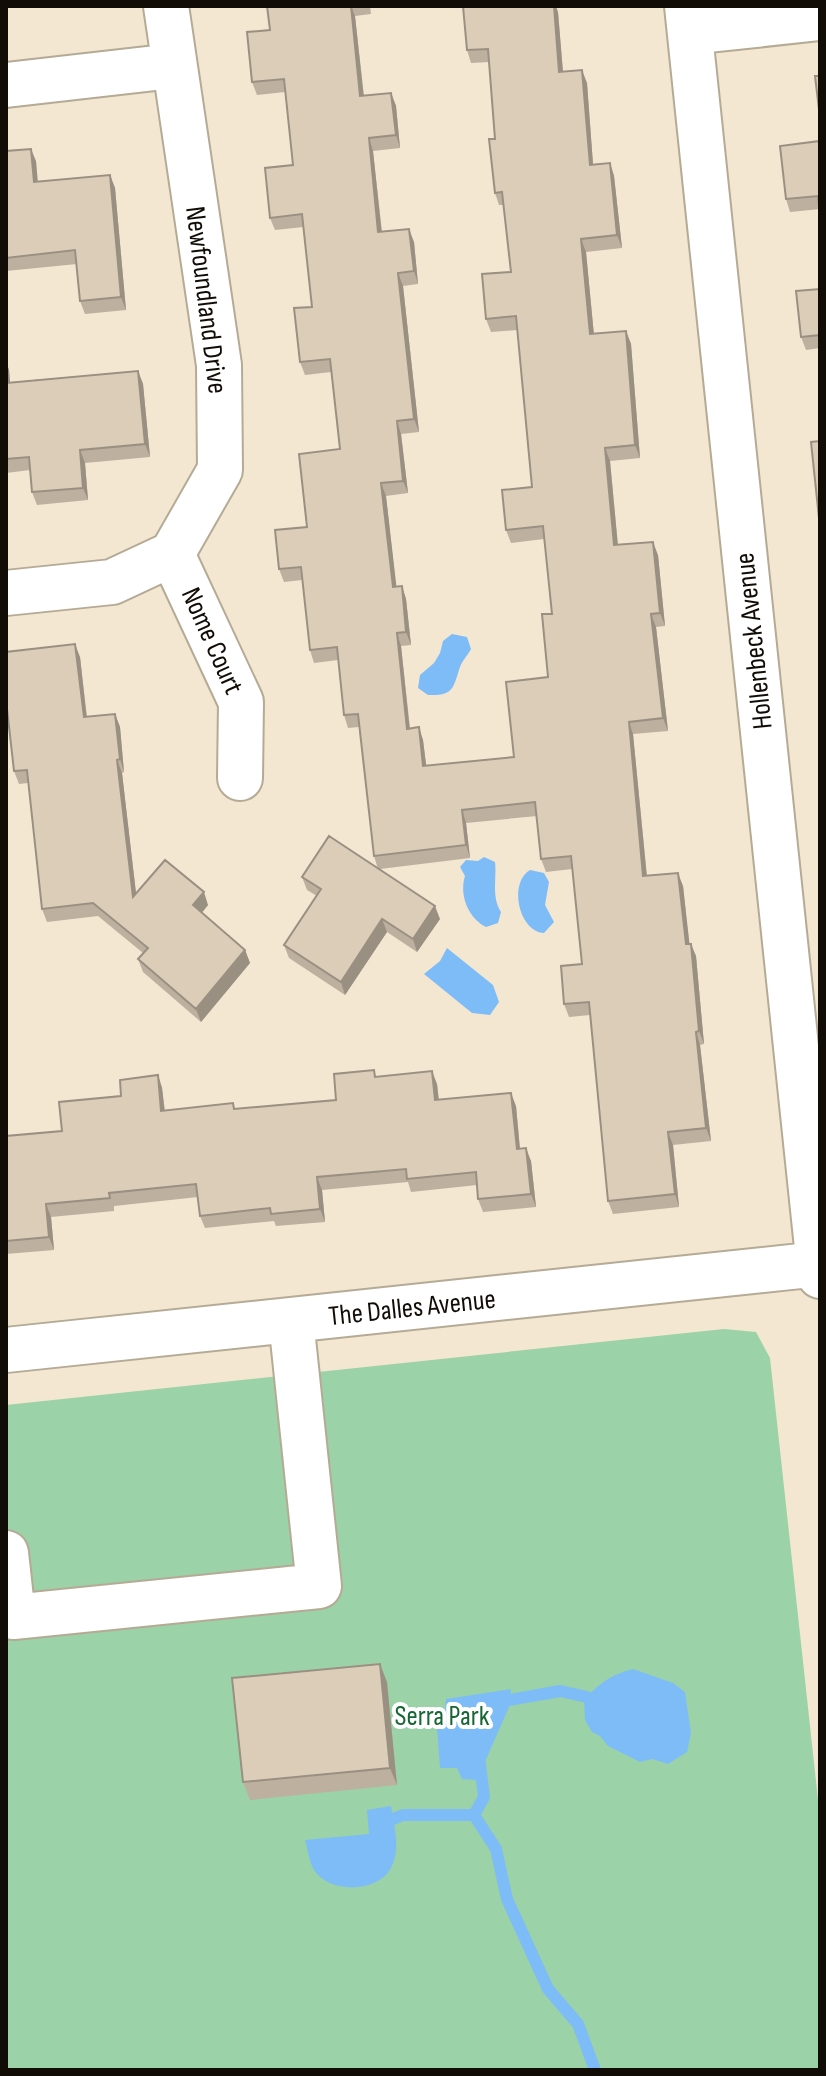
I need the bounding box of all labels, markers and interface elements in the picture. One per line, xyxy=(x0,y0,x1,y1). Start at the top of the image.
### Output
street label: Newfoundland Drive xyxy=(178,204,234,396)
street label: Hollenbeck Avenue xyxy=(728,551,780,731)
street label: Nome Court xyxy=(174,583,250,699)
street label: The Dalles Avenue xyxy=(327,1283,497,1333)
park label: Serra Park xyxy=(394,1700,490,1733)

